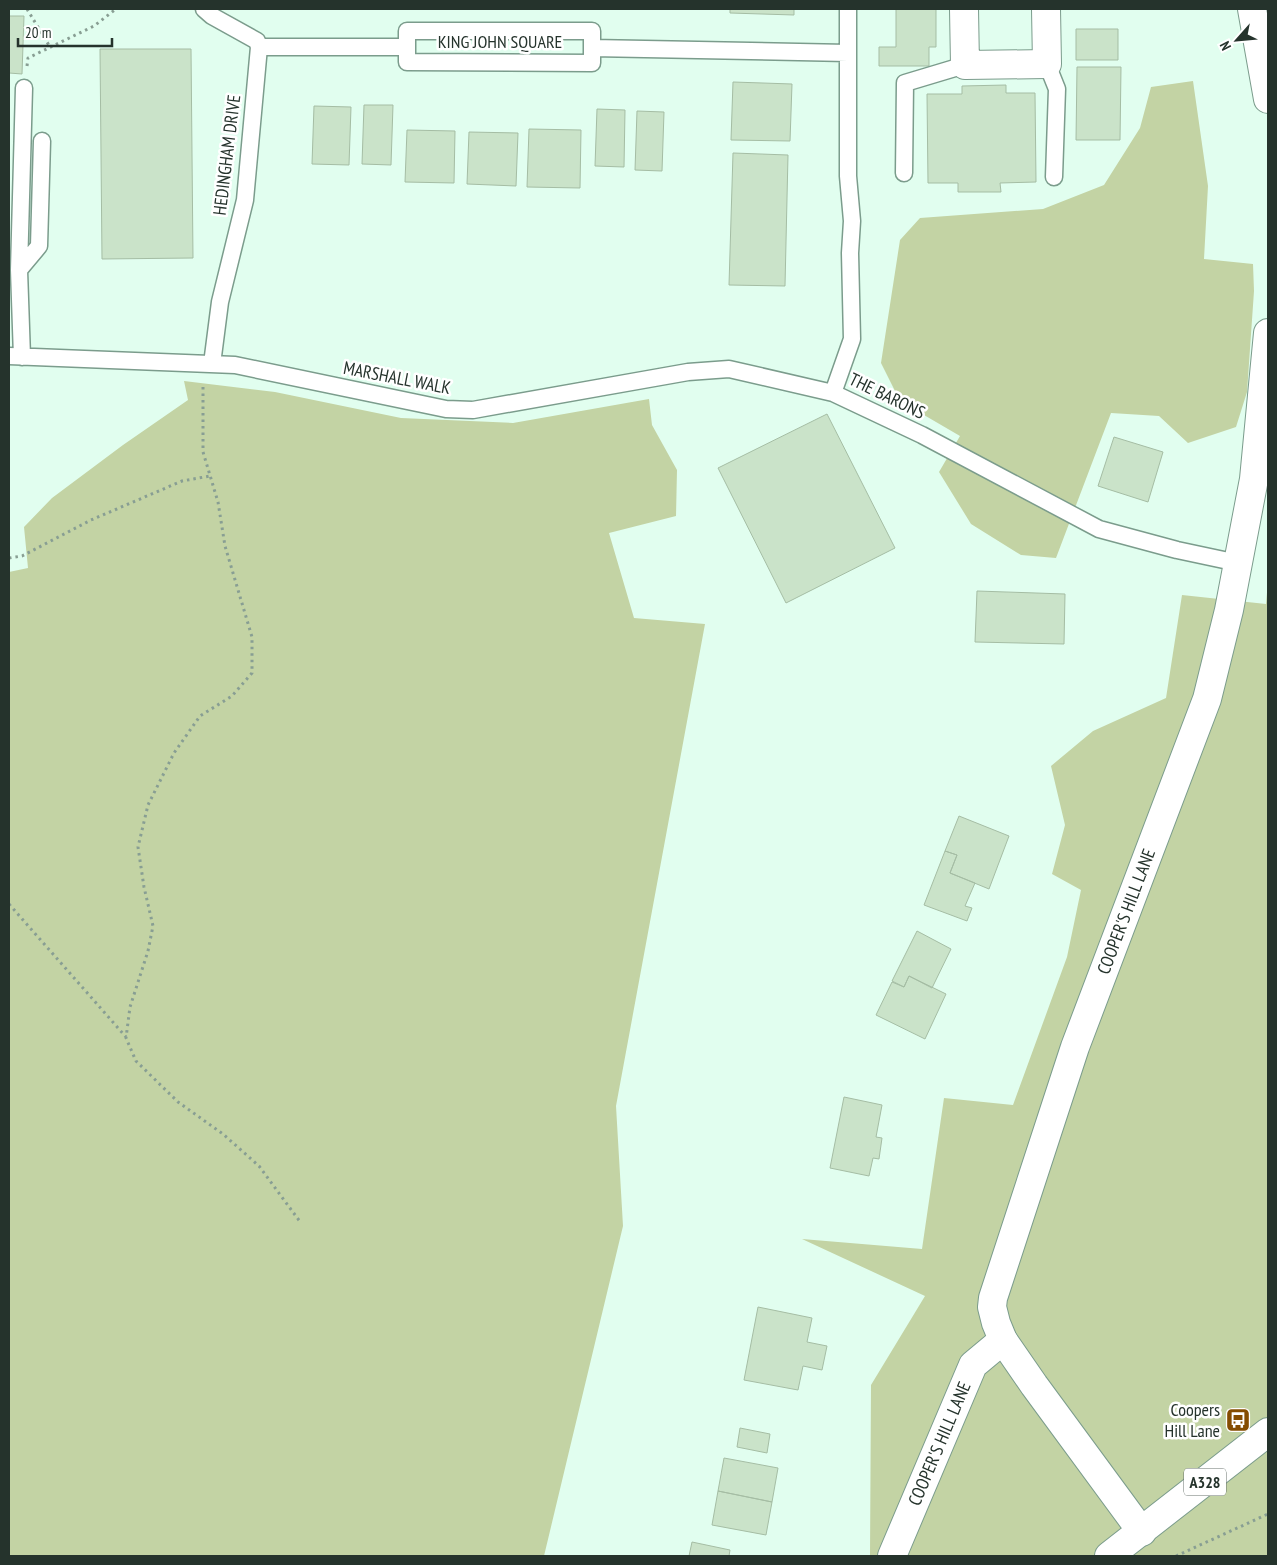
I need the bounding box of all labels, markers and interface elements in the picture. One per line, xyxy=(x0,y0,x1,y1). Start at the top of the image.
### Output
scale bar xyxy=(18,15,111,47)
north arrow xyxy=(1212,15,1262,65)
text: 20 m xyxy=(25,23,51,42)
street label: KING JOHN SQUARE xyxy=(438,30,562,53)
text: N xyxy=(1216,38,1235,53)
street label: HEDINGHAM DRIVE xyxy=(208,93,245,217)
street label: MARSHALL WALK xyxy=(341,356,453,399)
street label: THE BARONS xyxy=(845,367,929,424)
street label: COOPER'S HILL LANE xyxy=(1092,845,1160,977)
street label: COOPER'S HILL LANE xyxy=(903,1378,976,1509)
place label: Coopers Hill Lane xyxy=(1164,1398,1220,1442)
bus stop icon: Coopers Hill Lane xyxy=(1225,1407,1251,1433)
road number: A328 xyxy=(1184,1468,1226,1495)

